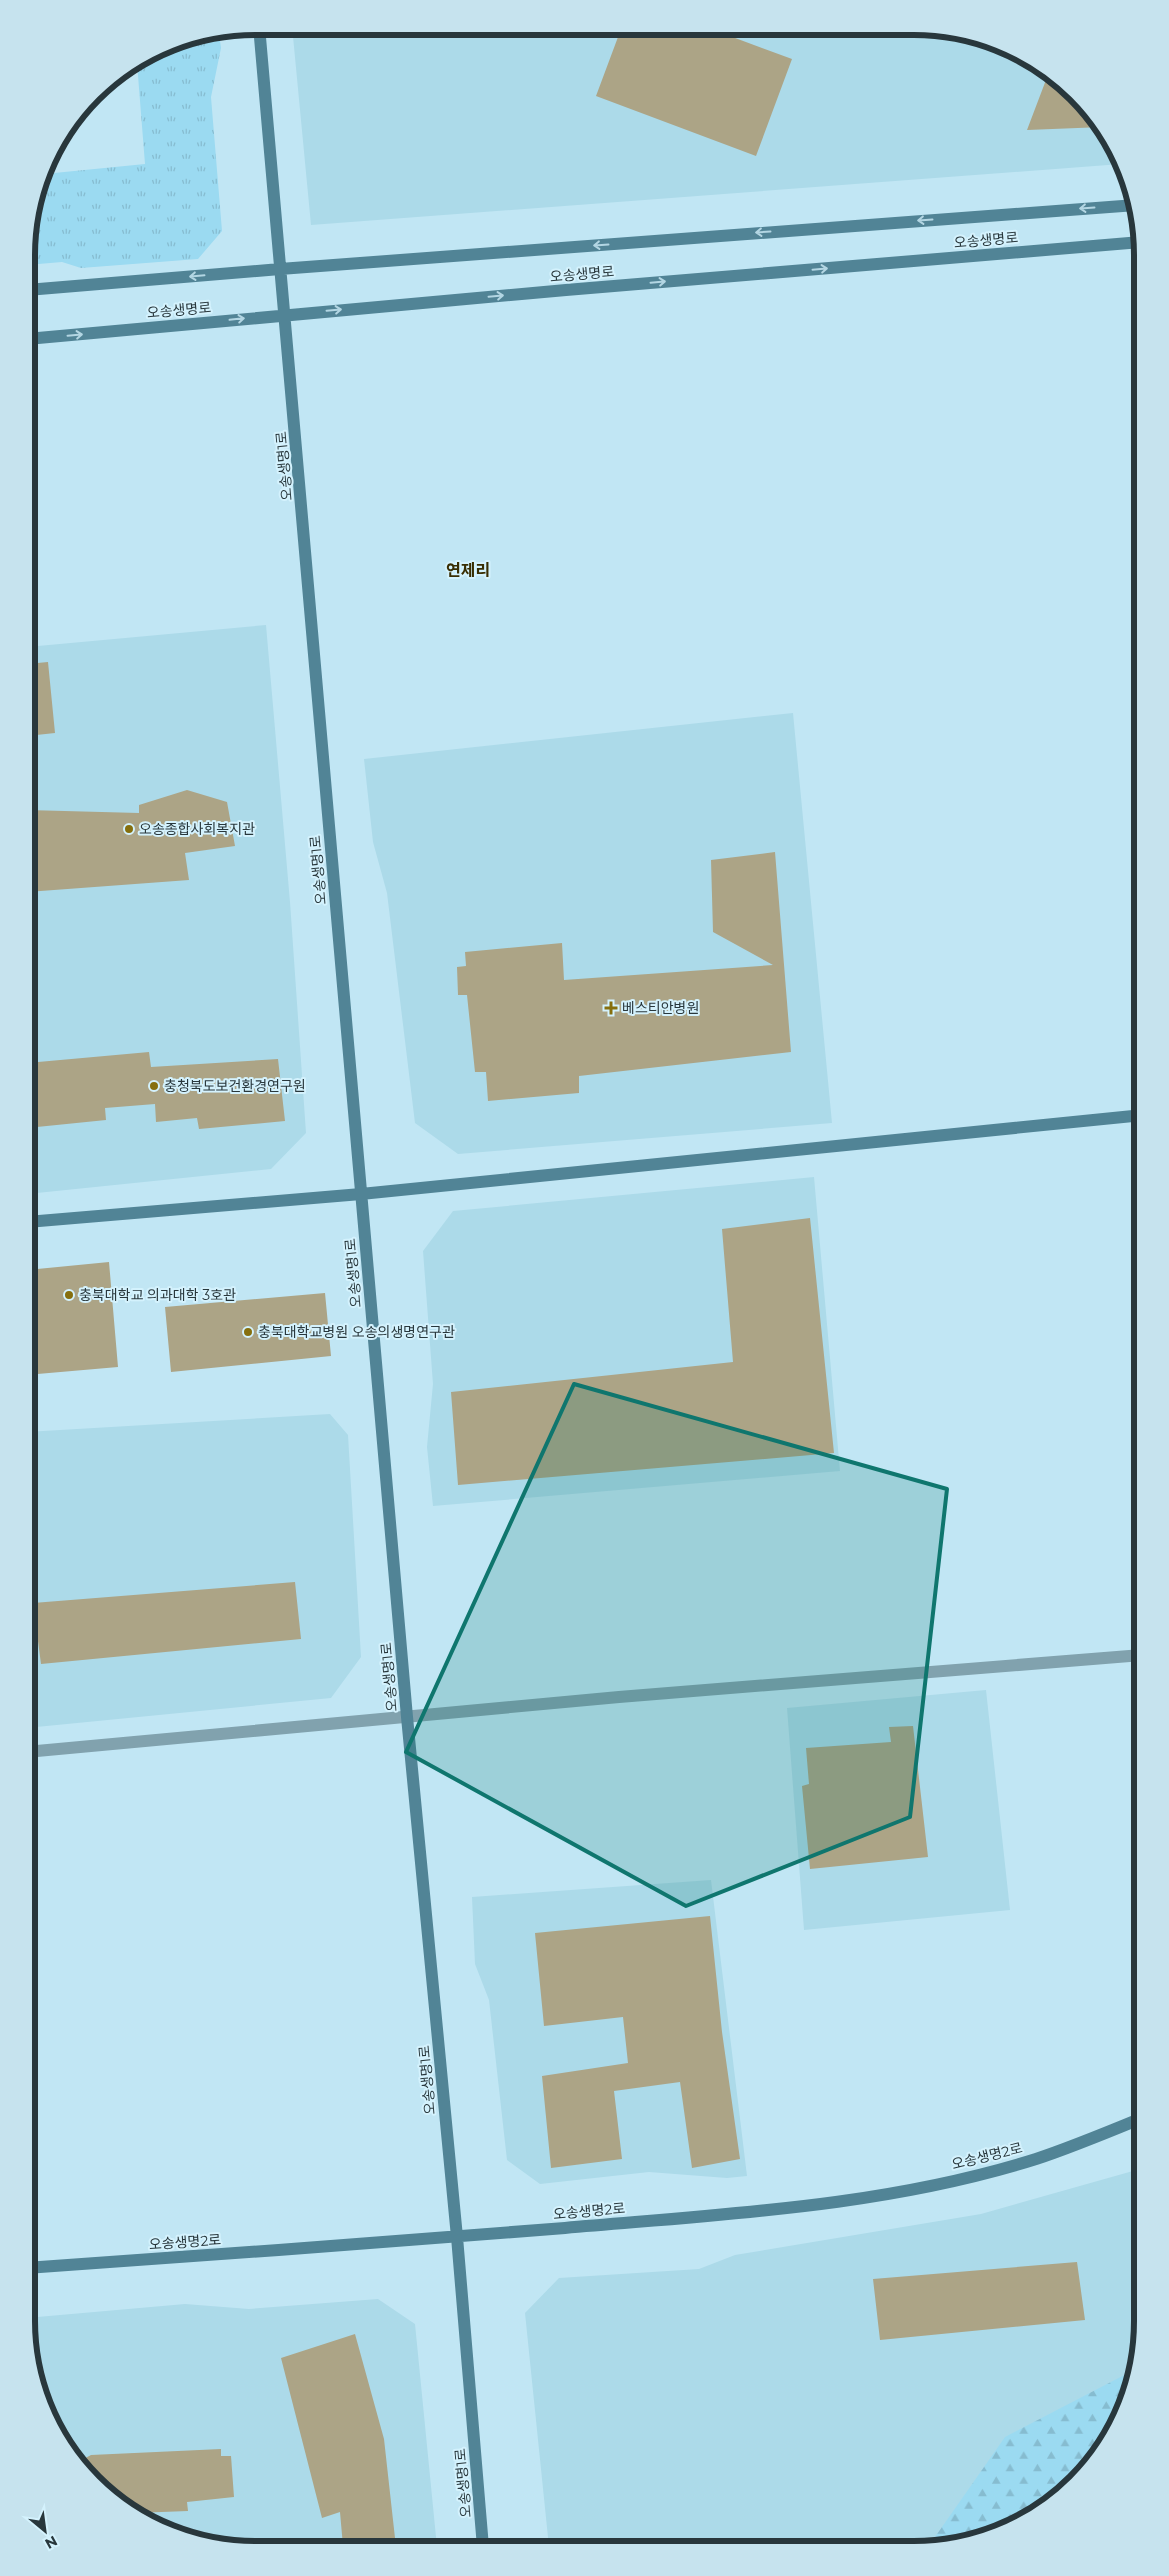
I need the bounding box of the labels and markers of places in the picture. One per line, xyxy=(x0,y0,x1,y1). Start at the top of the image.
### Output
place label: 오송종합사회복지관 xyxy=(139,820,255,838)
marker: 오송종합사회복지관 xyxy=(123,823,135,835)
place label: 베스티안병원 xyxy=(622,999,699,1017)
marker: 베스티안병원 xyxy=(604,1001,618,1015)
place label: 충청북도보건환경연구원 xyxy=(164,1077,306,1095)
marker: 충청북도보건환경연구원 xyxy=(148,1080,160,1092)
place label: 충북대학교 의과대학 3호관 xyxy=(79,1286,236,1304)
marker: 충북대학교 의과대학 3호관 xyxy=(63,1289,75,1301)
place label: 충북대학교병원 오송의생명연구관 xyxy=(258,1323,455,1341)
marker: 충북대학교병원 오송의생명연구관 xyxy=(242,1326,254,1338)

